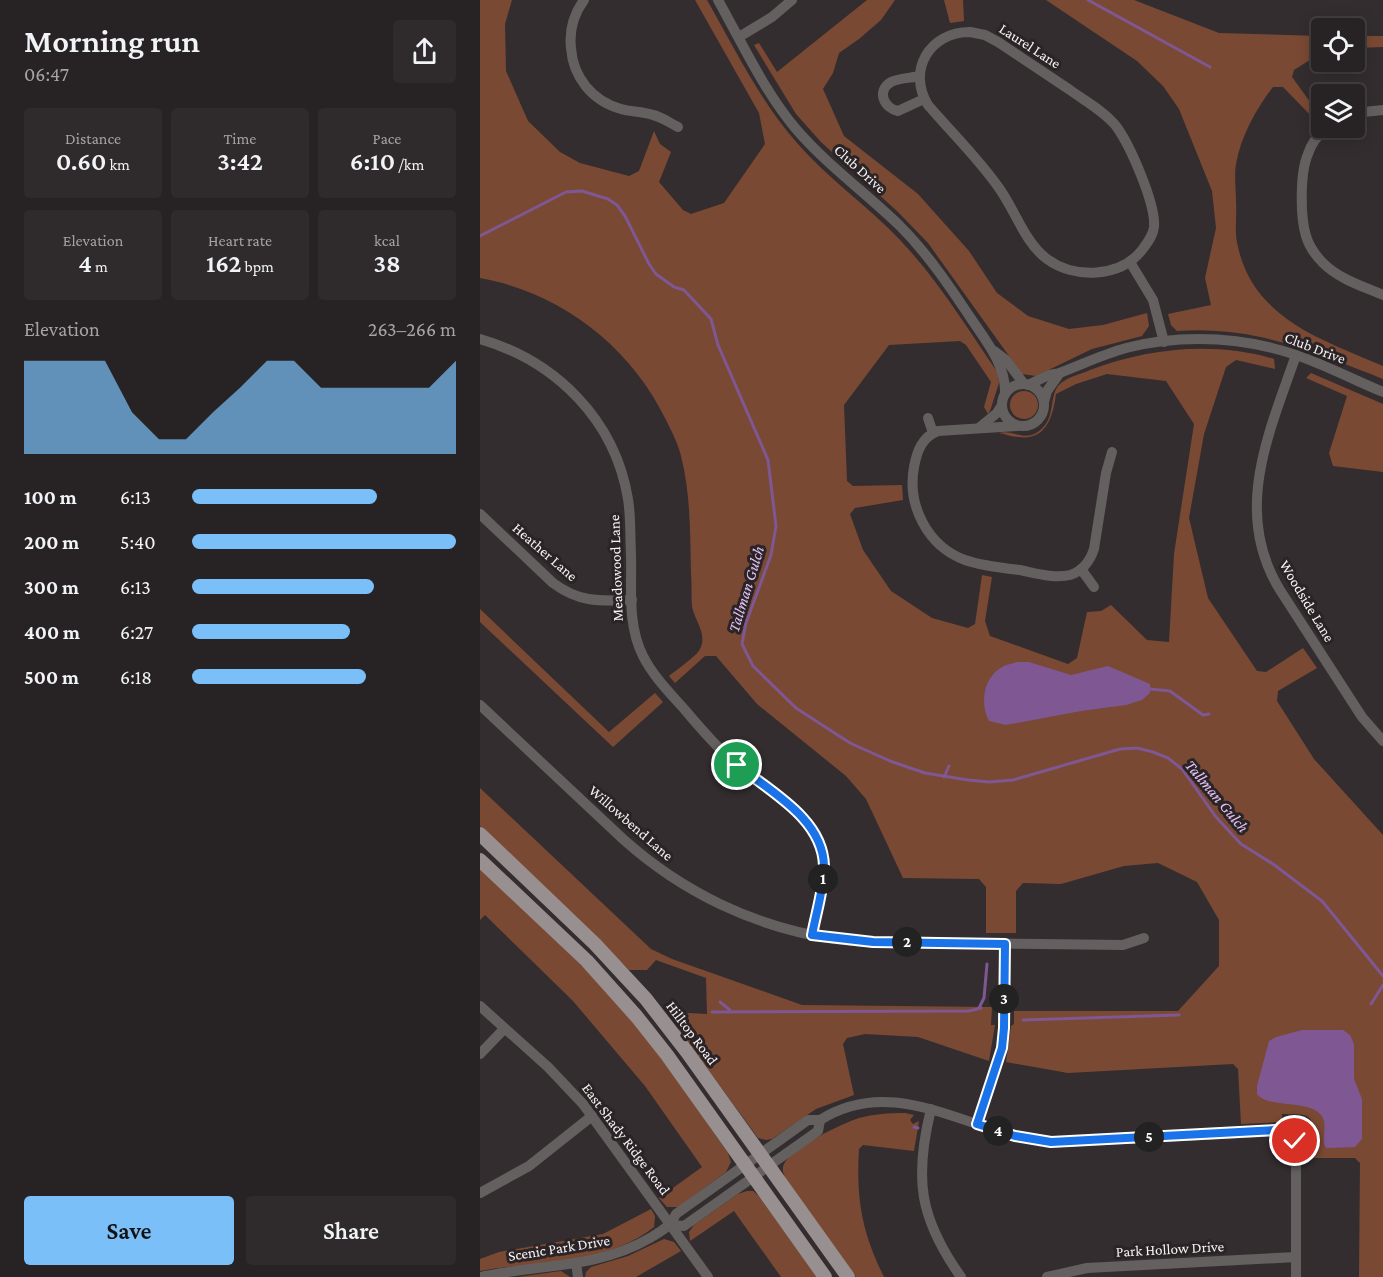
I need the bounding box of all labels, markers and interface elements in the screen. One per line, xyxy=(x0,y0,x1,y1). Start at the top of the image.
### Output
map controls xyxy=(1311,18,1365,138)
button: locate xyxy=(1311,18,1365,72)
button: share xyxy=(393,20,456,83)
street label: Laurel Lane xyxy=(996,20,1064,72)
text: Morning run xyxy=(24,22,200,59)
text: 06:47 xyxy=(24,63,69,85)
button: layers xyxy=(1311,84,1365,138)
text: Distance xyxy=(65,130,121,147)
text: Time xyxy=(224,130,256,147)
text: Pace xyxy=(373,130,401,147)
street label: Club Drive xyxy=(831,142,889,197)
text: 0.60 xyxy=(56,147,106,176)
text: 3:42 xyxy=(217,147,263,176)
text: 6:10 xyxy=(350,147,395,176)
text: km xyxy=(106,156,130,173)
text: /km xyxy=(395,156,424,173)
text: Elevation xyxy=(63,232,123,249)
text: Heart rate xyxy=(208,232,272,249)
text: kcal xyxy=(374,232,400,249)
text: 4 xyxy=(78,249,92,278)
text: 162 xyxy=(206,249,241,278)
text: 38 xyxy=(373,249,401,278)
text: m xyxy=(92,258,108,275)
text: bpm xyxy=(241,258,274,275)
text: Elevation xyxy=(24,318,100,340)
text: 263–266 m xyxy=(368,318,456,340)
street label: Club Drive xyxy=(1282,329,1348,367)
text: 100 m xyxy=(24,486,77,508)
text: 6:13 xyxy=(120,486,151,508)
street label: Meadowood Lane xyxy=(606,514,626,622)
street label: Heather Lane xyxy=(509,520,581,585)
text: 200 m xyxy=(24,531,79,553)
text: 5:40 xyxy=(120,531,156,553)
water label: Tallman Gulch xyxy=(725,544,767,634)
street label: Woodside Lane xyxy=(1276,557,1338,645)
text: 300 m xyxy=(24,576,79,598)
text: 6:13 xyxy=(120,576,151,598)
text: 400 m xyxy=(24,621,80,643)
text: 6:27 xyxy=(120,621,153,643)
text: 500 m xyxy=(24,666,79,688)
text: 6:18 xyxy=(120,666,152,688)
pin xyxy=(711,739,762,790)
icon: arrive xyxy=(720,748,753,781)
water label: Tallman Gulch xyxy=(1182,756,1252,836)
street label: Willowbend Lane xyxy=(586,782,676,864)
pin: 1 xyxy=(808,864,838,894)
text: 1 xyxy=(820,870,826,887)
pin: 2 xyxy=(892,927,922,957)
text: 2 xyxy=(903,933,911,950)
pin: 3 xyxy=(989,984,1019,1014)
text: 3 xyxy=(1000,990,1008,1007)
street label: Hilltop Road xyxy=(662,998,721,1068)
street label: East Shady Ridge Road xyxy=(578,1080,673,1199)
pin xyxy=(1269,1115,1320,1166)
pin: 4 xyxy=(983,1116,1013,1146)
text: 4 xyxy=(994,1122,1002,1139)
pin: 5 xyxy=(1134,1122,1164,1152)
icon: check xyxy=(1278,1124,1311,1157)
text: 5 xyxy=(1145,1128,1153,1145)
button: Save xyxy=(24,1196,234,1265)
button: Share xyxy=(246,1196,456,1265)
street label: Scenic Park Drive xyxy=(507,1232,611,1264)
street label: Park Hollow Drive xyxy=(1115,1238,1225,1260)

